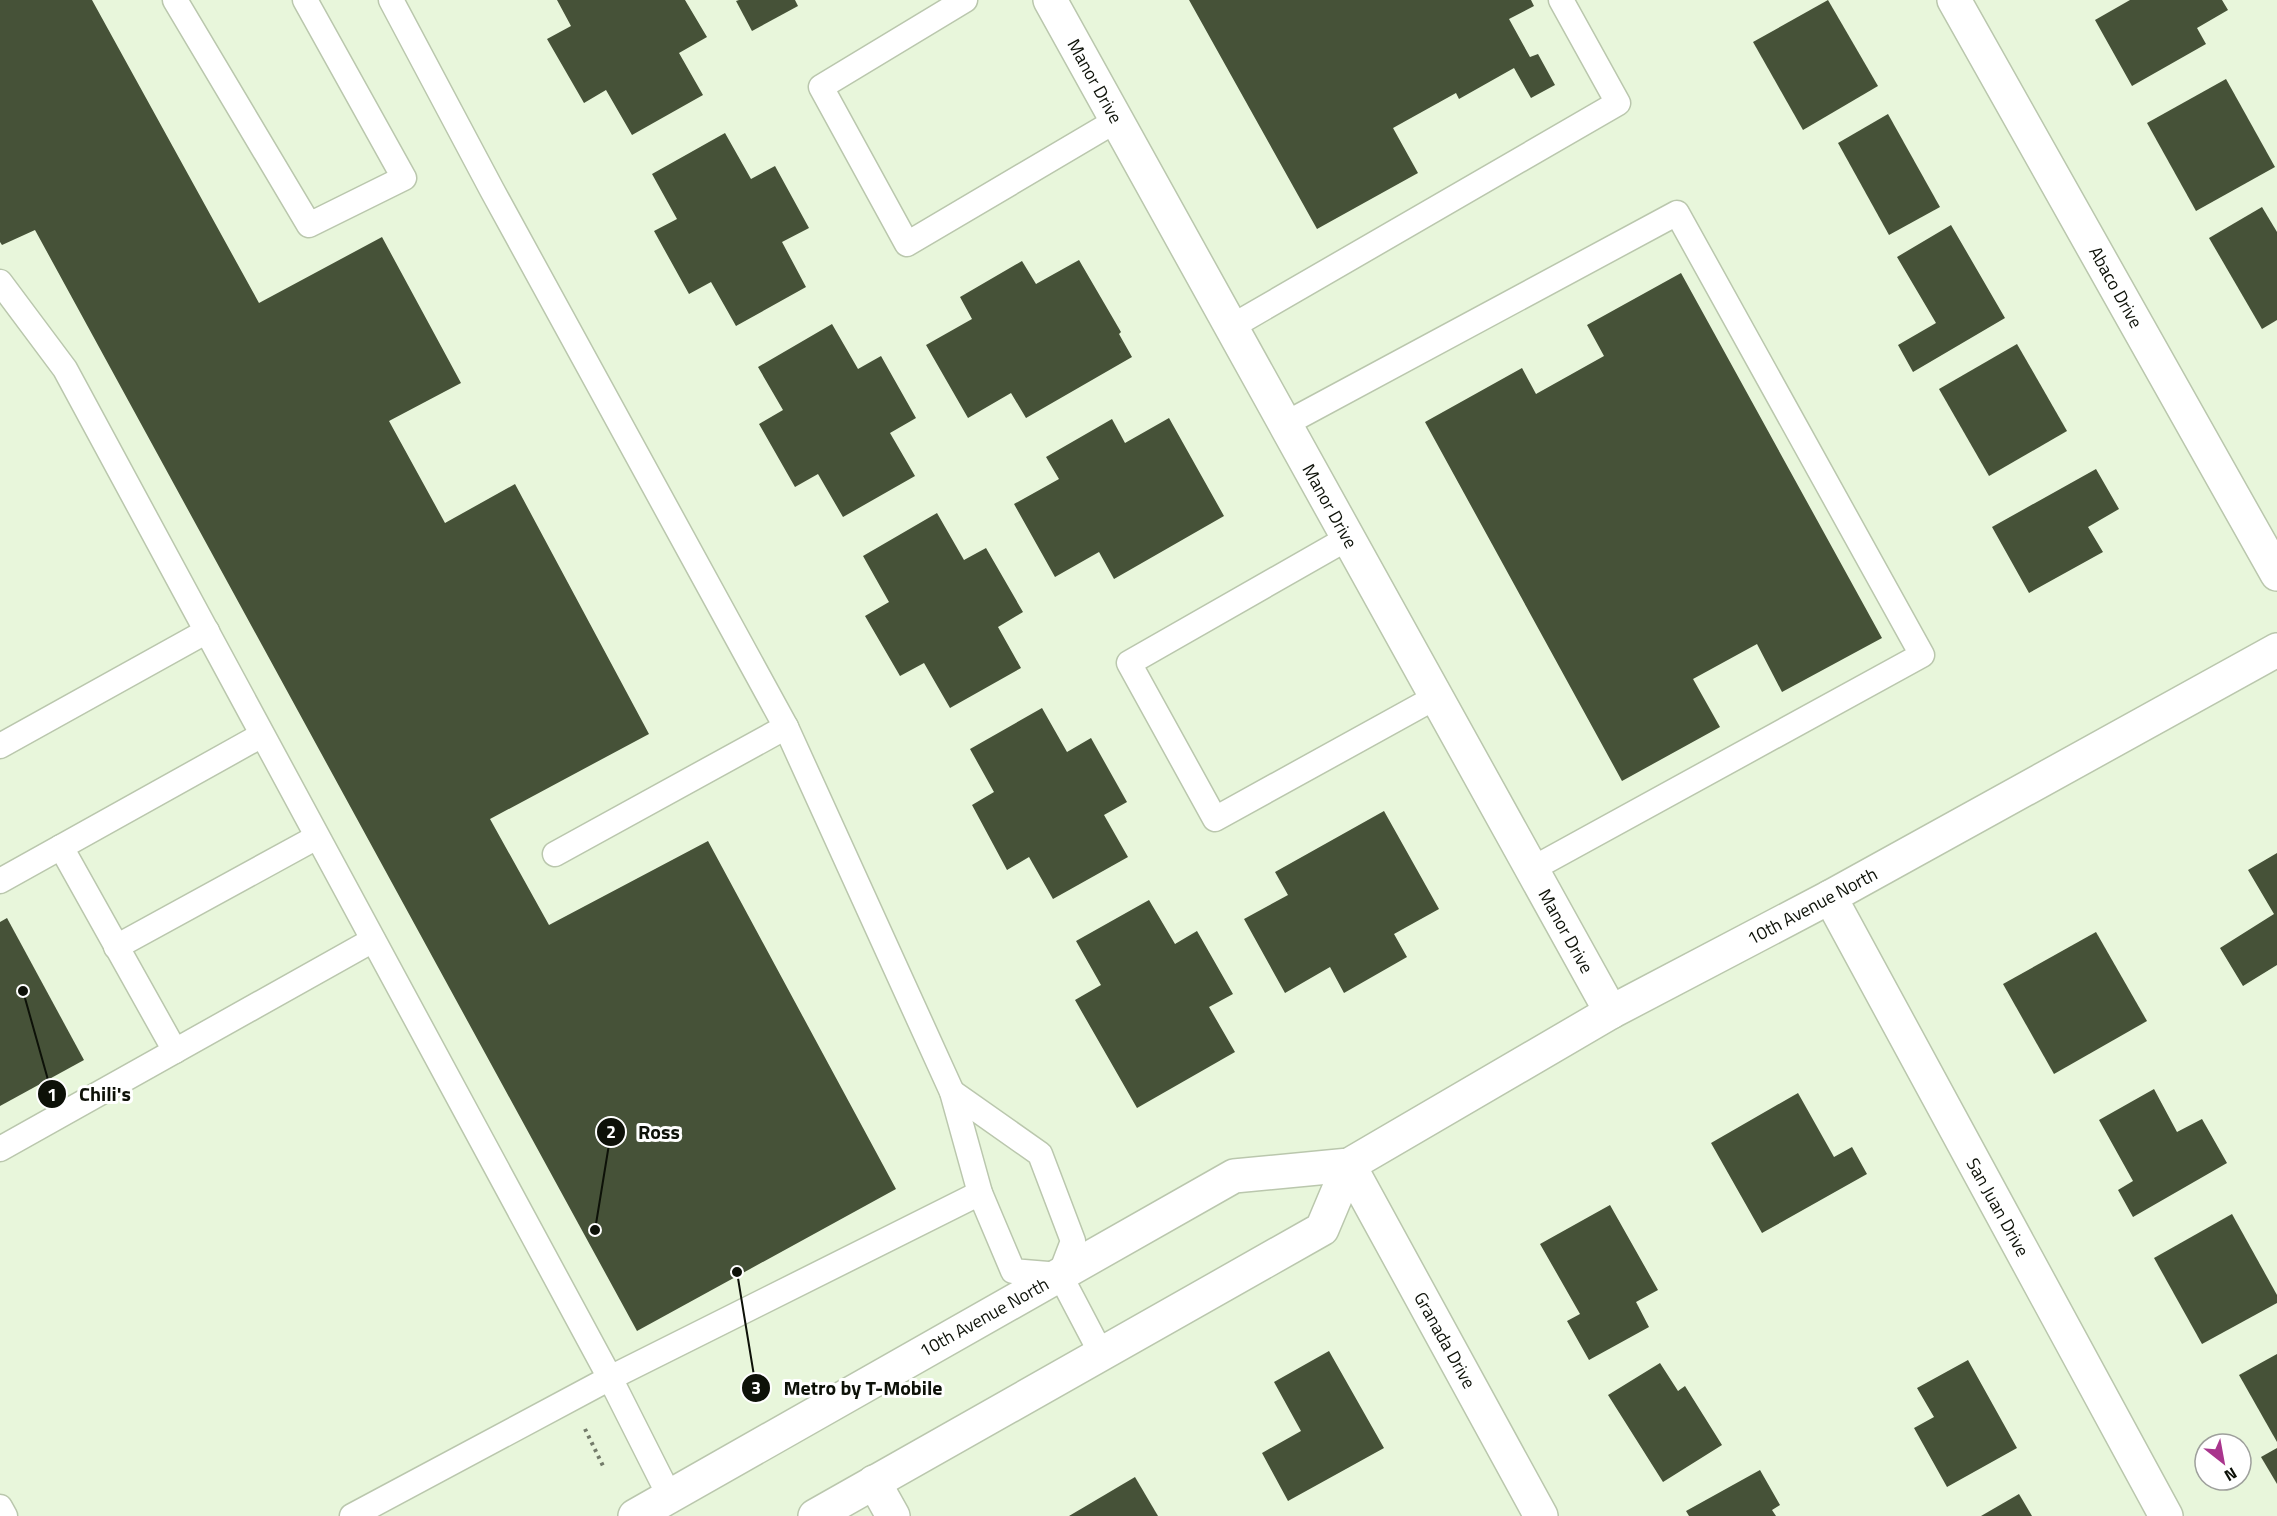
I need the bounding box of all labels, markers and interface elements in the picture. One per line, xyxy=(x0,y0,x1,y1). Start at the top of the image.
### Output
street label: Manor Drive xyxy=(1061,34,1129,128)
street label: Abaco Drive xyxy=(2082,241,2150,333)
street label: Manor Drive xyxy=(1296,459,1364,553)
street label: 10th Avenue North xyxy=(1742,860,1882,952)
street label: Manor Drive xyxy=(1532,884,1600,978)
callout: Chili's xyxy=(37,1075,143,1113)
text: Chili's xyxy=(79,1078,131,1109)
text: 1 xyxy=(47,1081,57,1108)
callout: Ross xyxy=(596,1113,692,1151)
text: Ross xyxy=(638,1116,680,1147)
text: 2 xyxy=(606,1118,616,1145)
street label: San Juan Drive xyxy=(1960,1153,2036,1261)
street label: 10th Avenue North xyxy=(914,1270,1054,1364)
street label: Granada Drive xyxy=(1407,1287,1483,1393)
callout: Metro by T-Mobile xyxy=(741,1369,954,1407)
text: Metro by T-Mobile xyxy=(784,1372,942,1403)
text: 3 xyxy=(751,1374,761,1401)
north arrow xyxy=(2193,1432,2253,1492)
text: N xyxy=(2220,1462,2242,1488)

